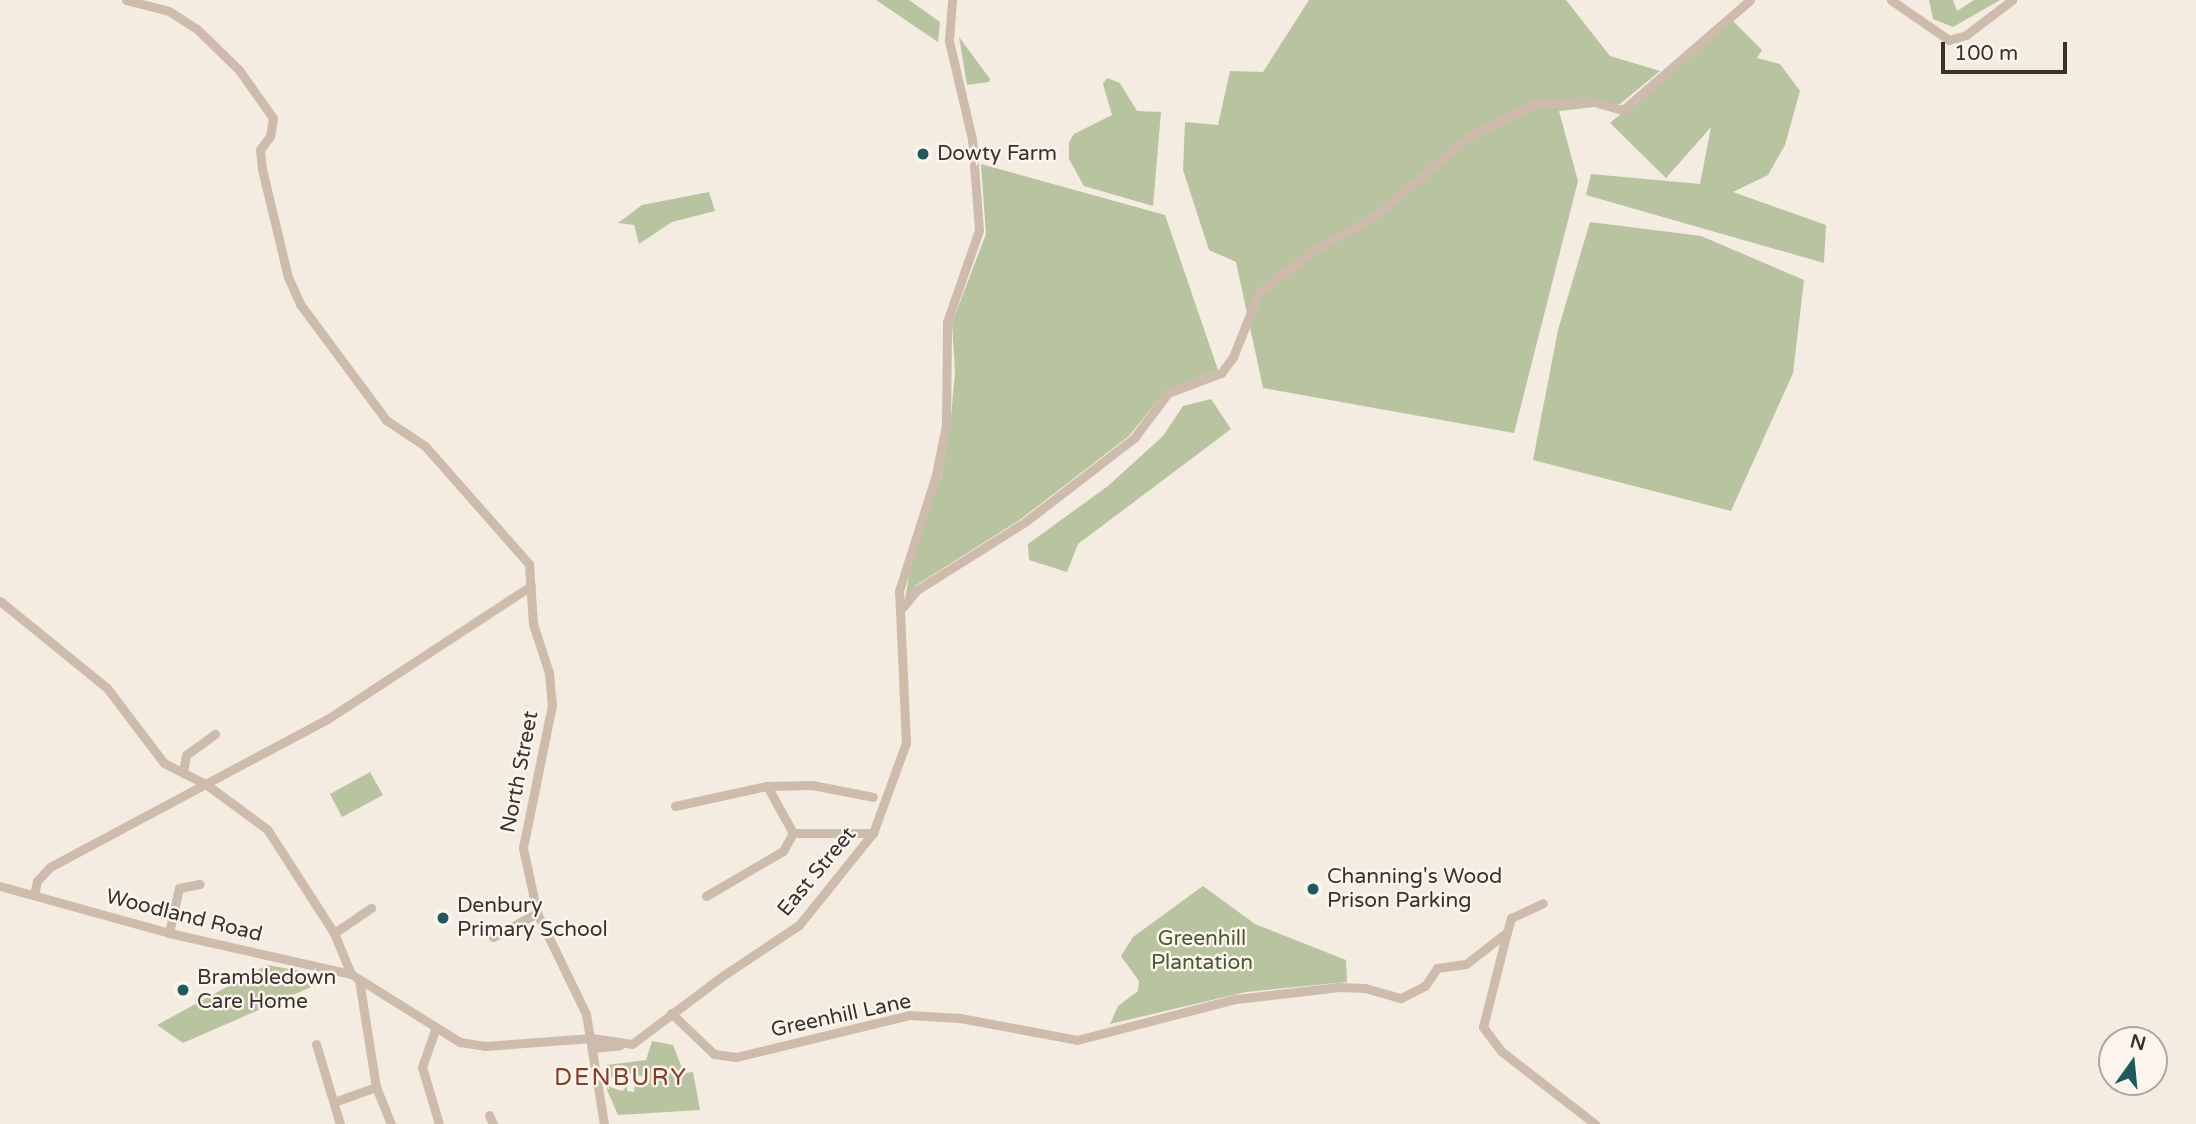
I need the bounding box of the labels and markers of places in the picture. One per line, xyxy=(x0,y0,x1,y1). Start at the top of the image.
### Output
place label: Dowty Farm xyxy=(937,141,1057,167)
marker: Dowty Farm xyxy=(915,146,931,162)
place label: Channing's Wood Prison Parking xyxy=(1327,864,1502,914)
marker: Channing's Wood Prison Parking xyxy=(1305,881,1321,897)
place label: Denbury Primary School xyxy=(457,893,608,943)
marker: Denbury Primary School xyxy=(435,910,451,926)
place label: Brambledown Care Home xyxy=(197,965,336,1015)
marker: Brambledown Care Home xyxy=(175,982,191,998)

